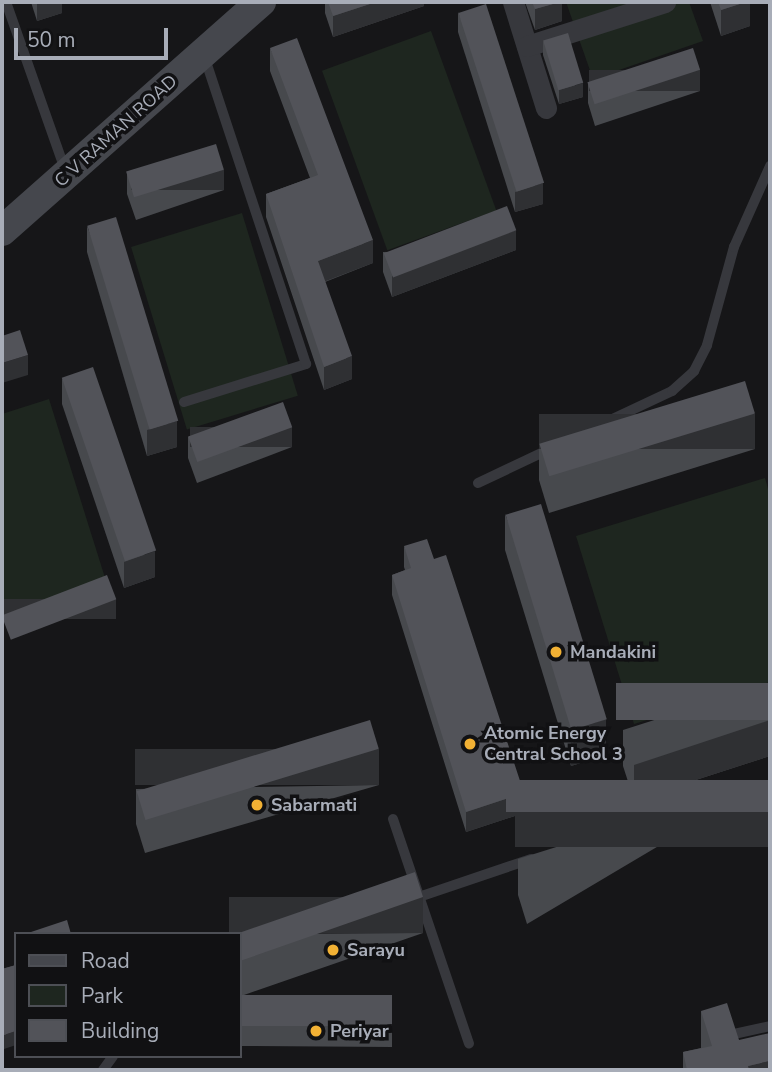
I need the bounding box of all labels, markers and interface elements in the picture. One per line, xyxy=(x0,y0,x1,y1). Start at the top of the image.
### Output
scale bar xyxy=(18,14,172,58)
text: 50 m xyxy=(27,26,76,54)
street label: C V RAMAN ROAD xyxy=(50,70,182,192)
place label: Mandakini xyxy=(570,641,656,663)
marker: Mandakini xyxy=(548,644,564,660)
place label: Atomic Energy Central School 3 xyxy=(484,723,623,766)
marker: Atomic Energy Central School 3 xyxy=(462,736,478,752)
place label: Sabarmati xyxy=(271,794,357,816)
marker: Sabarmati xyxy=(249,797,265,813)
legend xyxy=(14,932,242,1058)
place label: Sarayu xyxy=(347,939,405,961)
marker: Sarayu xyxy=(325,942,341,958)
text: Road xyxy=(81,947,130,975)
text: Park xyxy=(81,982,123,1010)
text: Building xyxy=(81,1017,159,1045)
place label: Periyar xyxy=(330,1020,389,1042)
marker: Periyar xyxy=(308,1023,324,1039)

